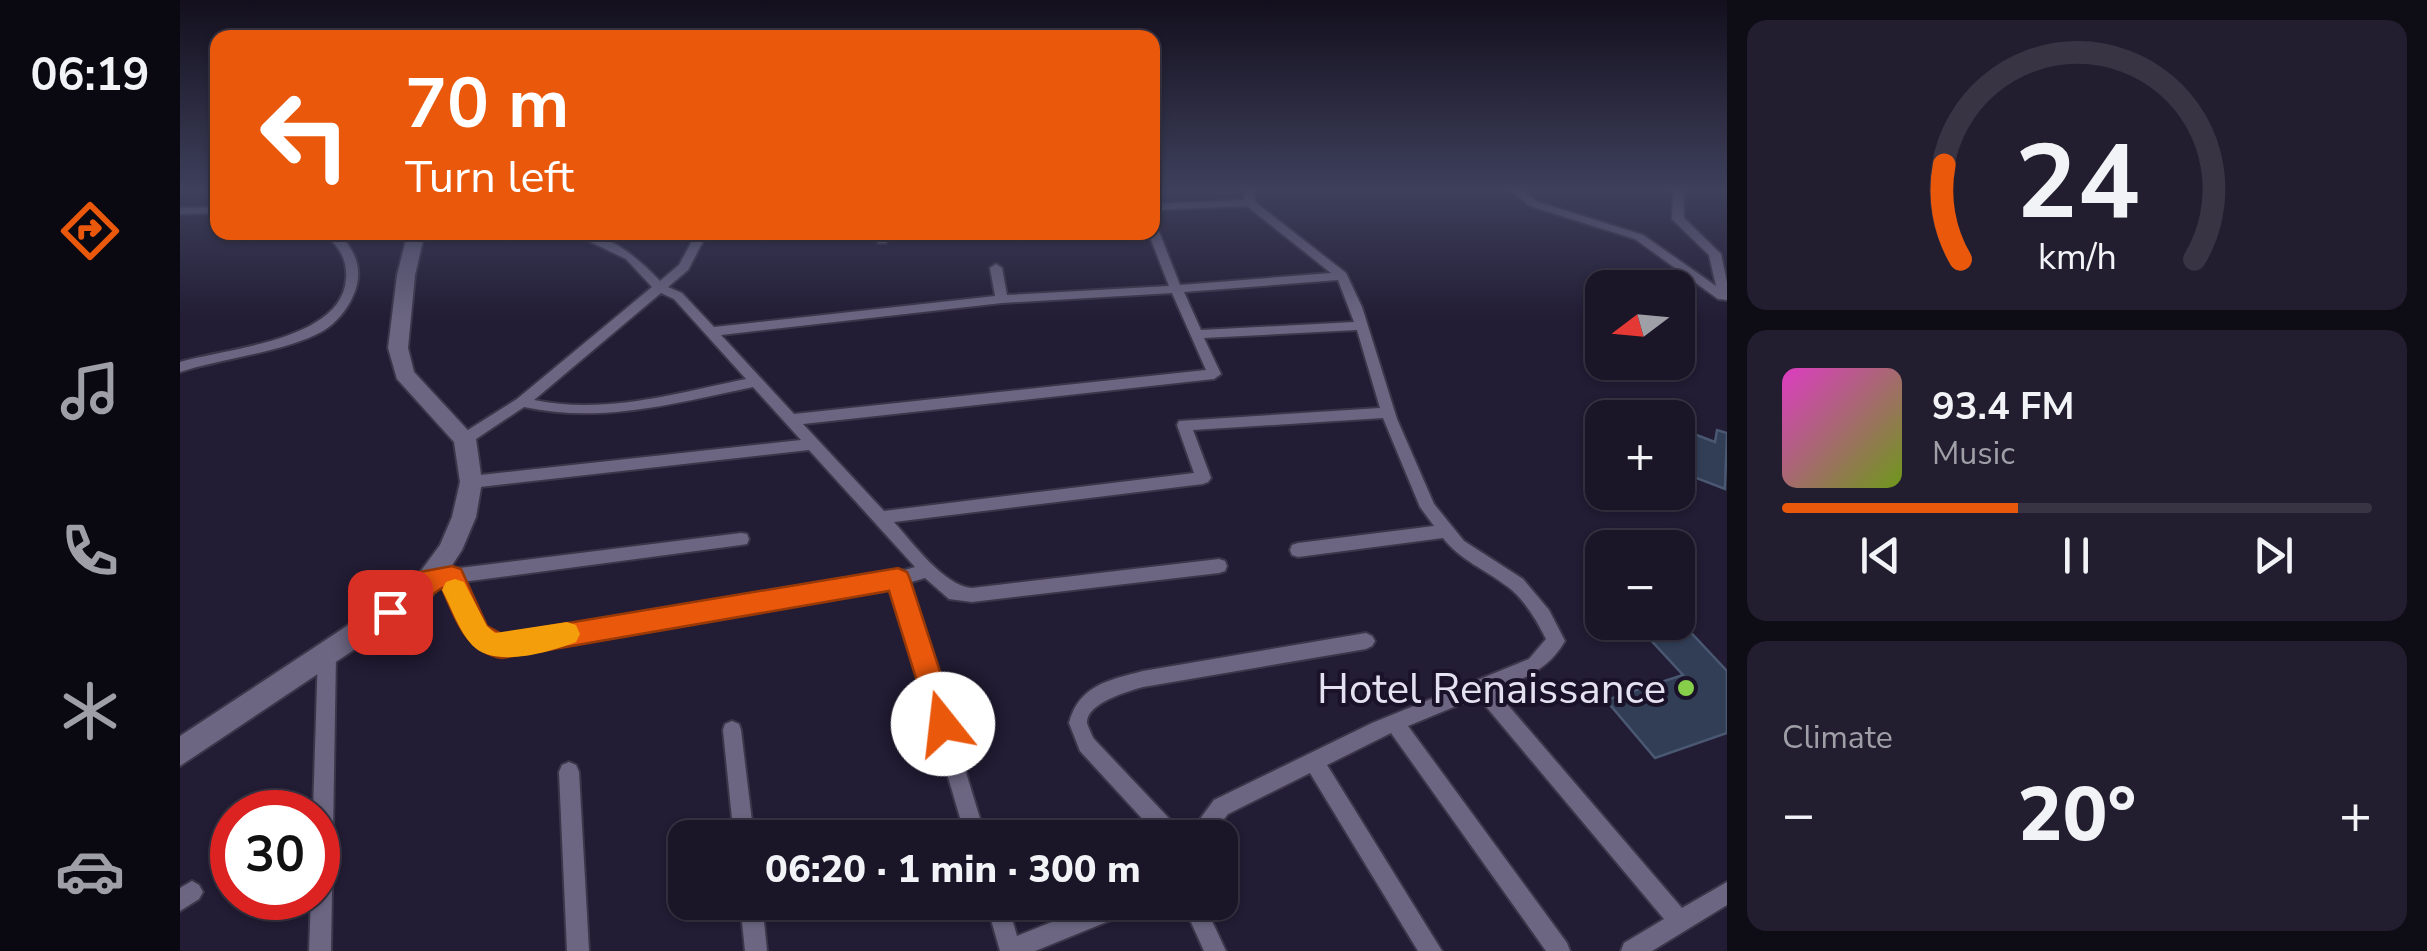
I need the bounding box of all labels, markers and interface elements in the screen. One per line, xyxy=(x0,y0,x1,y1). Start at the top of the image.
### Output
text: 06:19 xyxy=(30,45,150,106)
text: 70 m xyxy=(405,56,569,152)
icon: left xyxy=(240,70,370,200)
text: 24 xyxy=(2015,112,2139,254)
text: Turn left xyxy=(405,147,574,208)
icon: directions xyxy=(55,196,125,266)
text: km/h xyxy=(2038,233,2116,282)
north arrow xyxy=(1585,270,1695,380)
map controls xyxy=(1585,270,1695,640)
icon: music xyxy=(55,356,125,426)
text: 93.4 FM xyxy=(1932,381,2074,432)
button: + xyxy=(1585,400,1695,510)
text: Music xyxy=(1932,432,2015,475)
icon: phone xyxy=(55,516,125,586)
icon: previous xyxy=(1853,528,1908,583)
icon: pause xyxy=(2049,528,2104,583)
icon: next xyxy=(2246,528,2301,583)
button: − xyxy=(1585,530,1695,640)
pin xyxy=(348,570,433,655)
icon: arrive xyxy=(363,585,418,640)
place label: Hotel Renaissance xyxy=(1317,661,1666,718)
position arrow xyxy=(891,672,995,776)
icon: climate xyxy=(55,676,125,746)
marker: Hotel Renaissance xyxy=(1675,677,1697,699)
text: Climate xyxy=(1782,716,1893,759)
text: 20° xyxy=(2018,764,2136,866)
text: − xyxy=(1782,777,1815,852)
text: + xyxy=(2339,777,2372,852)
speed limit sign: 30 xyxy=(210,790,340,920)
icon: car xyxy=(55,836,125,906)
text: 06:20 · 1 min · 300 m xyxy=(765,844,1141,895)

